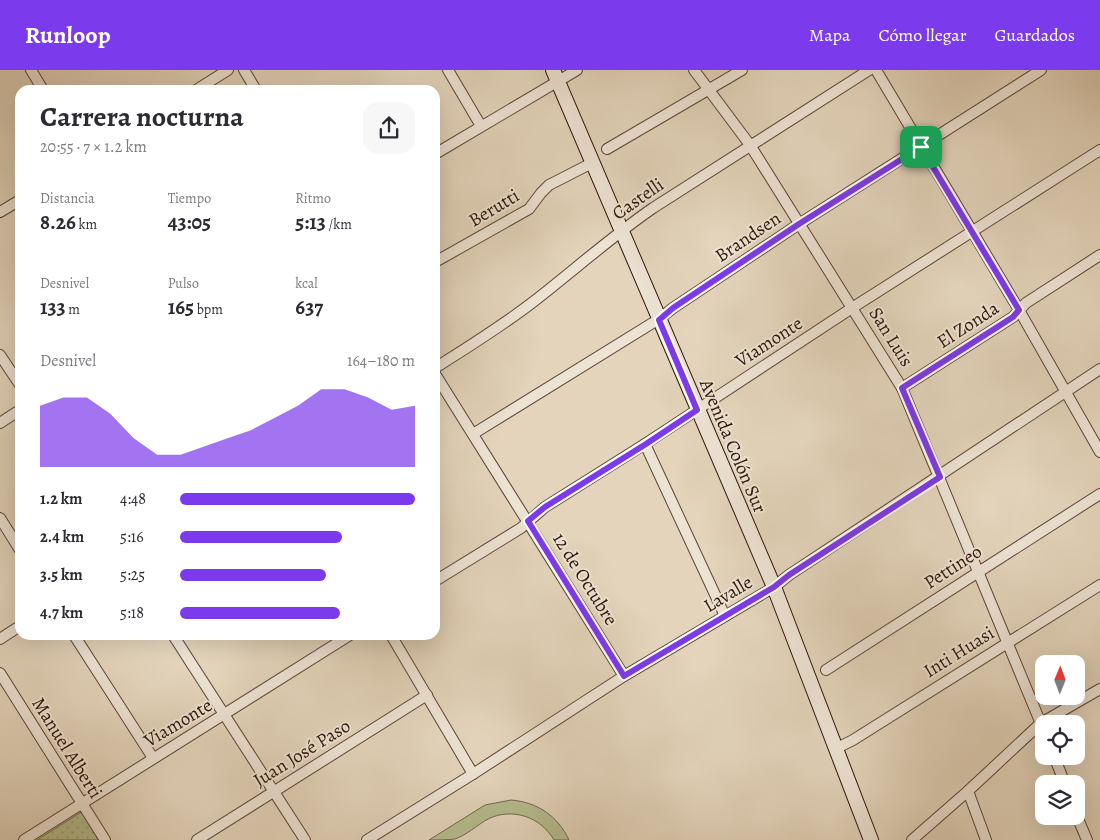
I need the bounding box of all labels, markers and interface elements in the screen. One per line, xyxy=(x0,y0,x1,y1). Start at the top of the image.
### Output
text: Runloop xyxy=(25,19,111,51)
text: Mapa xyxy=(809,23,850,47)
text: Cómo llegar xyxy=(878,23,967,47)
text: Guardados xyxy=(995,23,1075,47)
text: Carrera nocturna xyxy=(40,98,244,136)
button: share xyxy=(363,102,415,154)
pin xyxy=(900,126,942,168)
icon: arrive xyxy=(907,133,935,161)
text: 20:55 · 7 × 1.2 km xyxy=(40,136,147,158)
street label: Castelli xyxy=(607,172,669,226)
street label: Berutti xyxy=(464,183,524,233)
text: Distancia xyxy=(40,189,95,208)
text: Tiempo xyxy=(168,189,211,208)
text: Ritmo xyxy=(295,189,331,208)
street label: Brandsen xyxy=(710,205,786,269)
text: 8.26 xyxy=(40,208,76,236)
text: 43:05 xyxy=(168,208,211,236)
text: 5:13 xyxy=(295,208,326,236)
text: km xyxy=(76,215,97,234)
text: /km xyxy=(326,215,352,234)
text: Desnivel xyxy=(40,274,89,293)
text: Pulso xyxy=(168,274,199,293)
text: kcal xyxy=(295,274,318,293)
text: 133 xyxy=(40,293,66,321)
text: 165 xyxy=(168,293,194,321)
text: 637 xyxy=(295,293,323,321)
street label: El Zonda xyxy=(932,295,1004,355)
text: m xyxy=(66,300,80,319)
text: bpm xyxy=(194,300,223,319)
street label: San Luis xyxy=(863,302,919,372)
street label: Viamonte xyxy=(729,311,808,374)
text: Desnivel xyxy=(40,350,96,372)
text: 164–180 m xyxy=(347,350,415,372)
street label: Avenida Colón Sur xyxy=(693,374,773,517)
text: 1.2 km xyxy=(40,488,82,510)
text: 4:48 xyxy=(120,488,146,510)
text: 2.4 km xyxy=(40,526,84,548)
text: 5:16 xyxy=(120,526,144,548)
street label: 12 de Octubre xyxy=(546,528,624,630)
street label: Pettineo xyxy=(919,539,987,595)
text: 3.5 km xyxy=(40,564,83,586)
text: 5:25 xyxy=(120,564,145,586)
street label: Lavalle xyxy=(699,569,757,619)
text: 4.7 km xyxy=(40,602,83,624)
text: 5:18 xyxy=(120,602,144,624)
street label: Inti Huasi xyxy=(919,620,999,684)
north arrow xyxy=(1035,655,1085,705)
map controls xyxy=(1035,655,1085,825)
street label: Manuel Alberti xyxy=(26,692,108,804)
street label: Viamonte xyxy=(138,692,217,754)
street label: Juan José Paso xyxy=(249,713,355,793)
button: locate xyxy=(1035,715,1085,765)
button: layers xyxy=(1035,775,1085,825)

